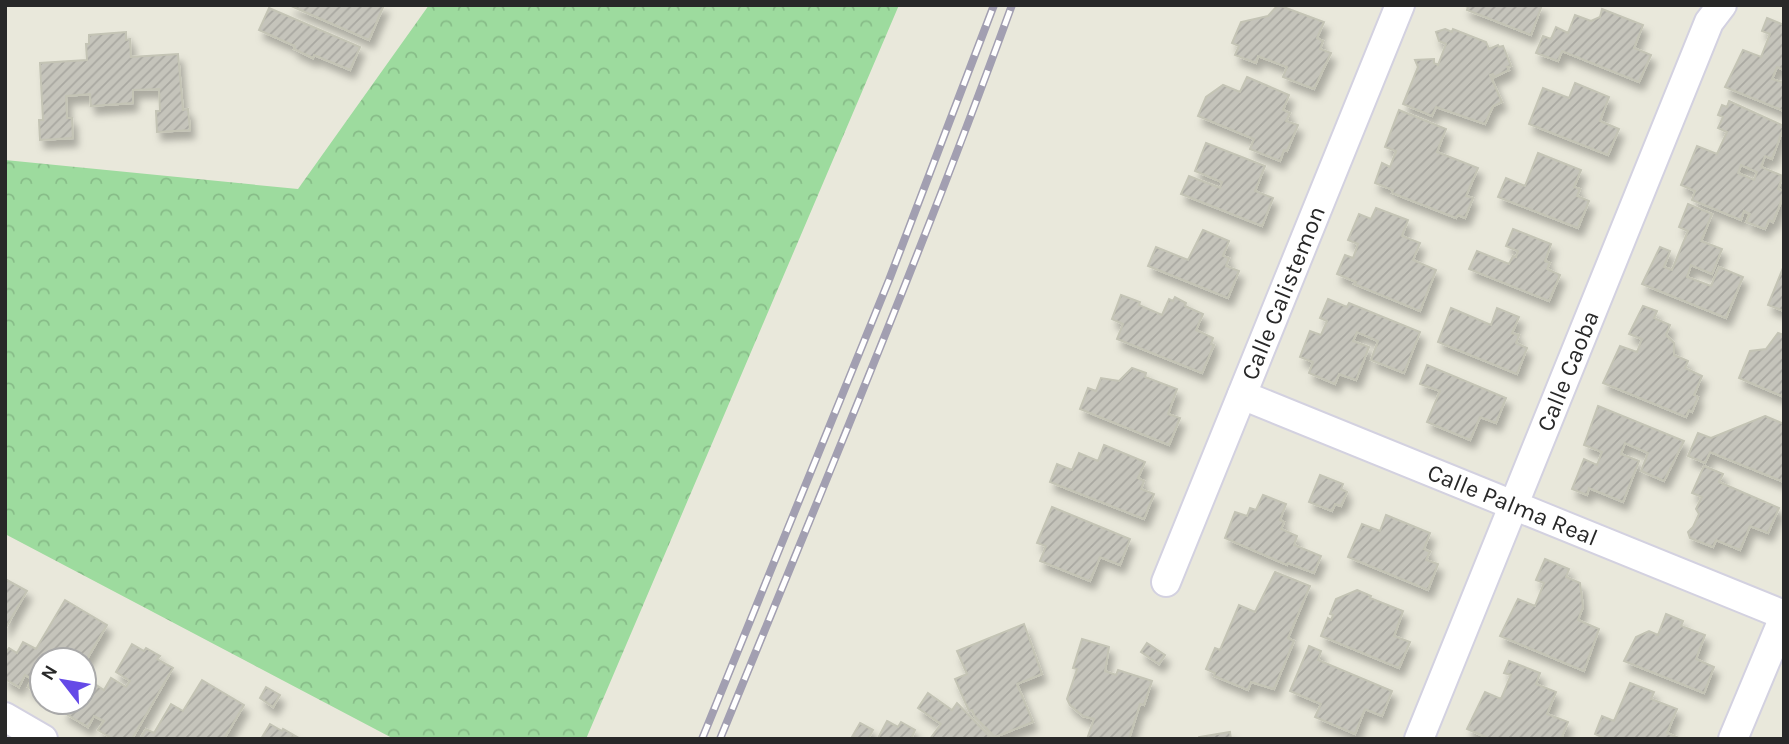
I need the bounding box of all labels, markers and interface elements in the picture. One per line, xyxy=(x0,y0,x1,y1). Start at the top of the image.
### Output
street label: Calle Calistemon xyxy=(1235,202,1331,384)
street label: Calle Caoba xyxy=(1531,306,1605,436)
street label: Calle Palma Real xyxy=(1423,458,1602,552)
north arrow xyxy=(28,646,98,716)
text: N xyxy=(36,661,62,684)

